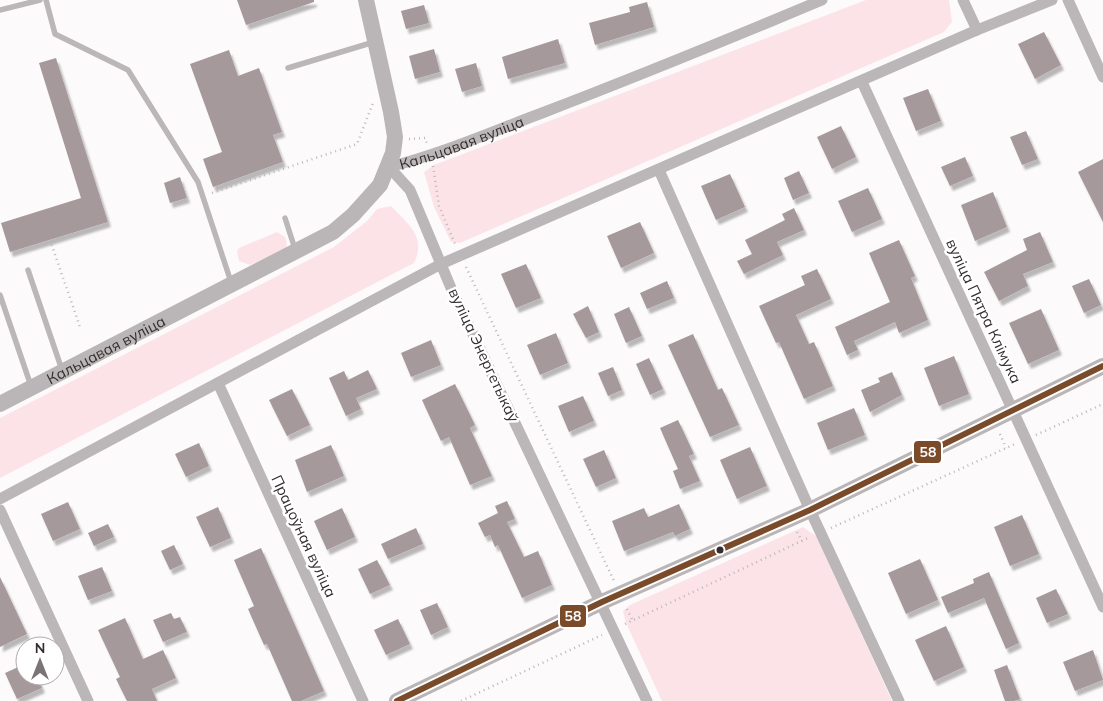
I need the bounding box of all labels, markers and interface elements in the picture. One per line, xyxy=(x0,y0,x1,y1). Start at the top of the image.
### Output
street label: Кальцавая вуліца xyxy=(397,111,526,173)
street label: вуліца Пятра Клімука xyxy=(942,236,1026,386)
street label: вуліца Энергетыкаў xyxy=(445,285,523,425)
street label: Кальцавая вуліца xyxy=(43,311,168,388)
line badge: 58 xyxy=(913,440,942,464)
text: 58 xyxy=(920,443,936,461)
street label: Працоўная вуліца xyxy=(267,472,341,600)
unlabelled marker xyxy=(715,545,725,555)
line badge: 58 xyxy=(559,604,587,628)
text: 58 xyxy=(565,607,581,625)
north arrow xyxy=(15,636,65,686)
text: N xyxy=(35,639,45,657)

